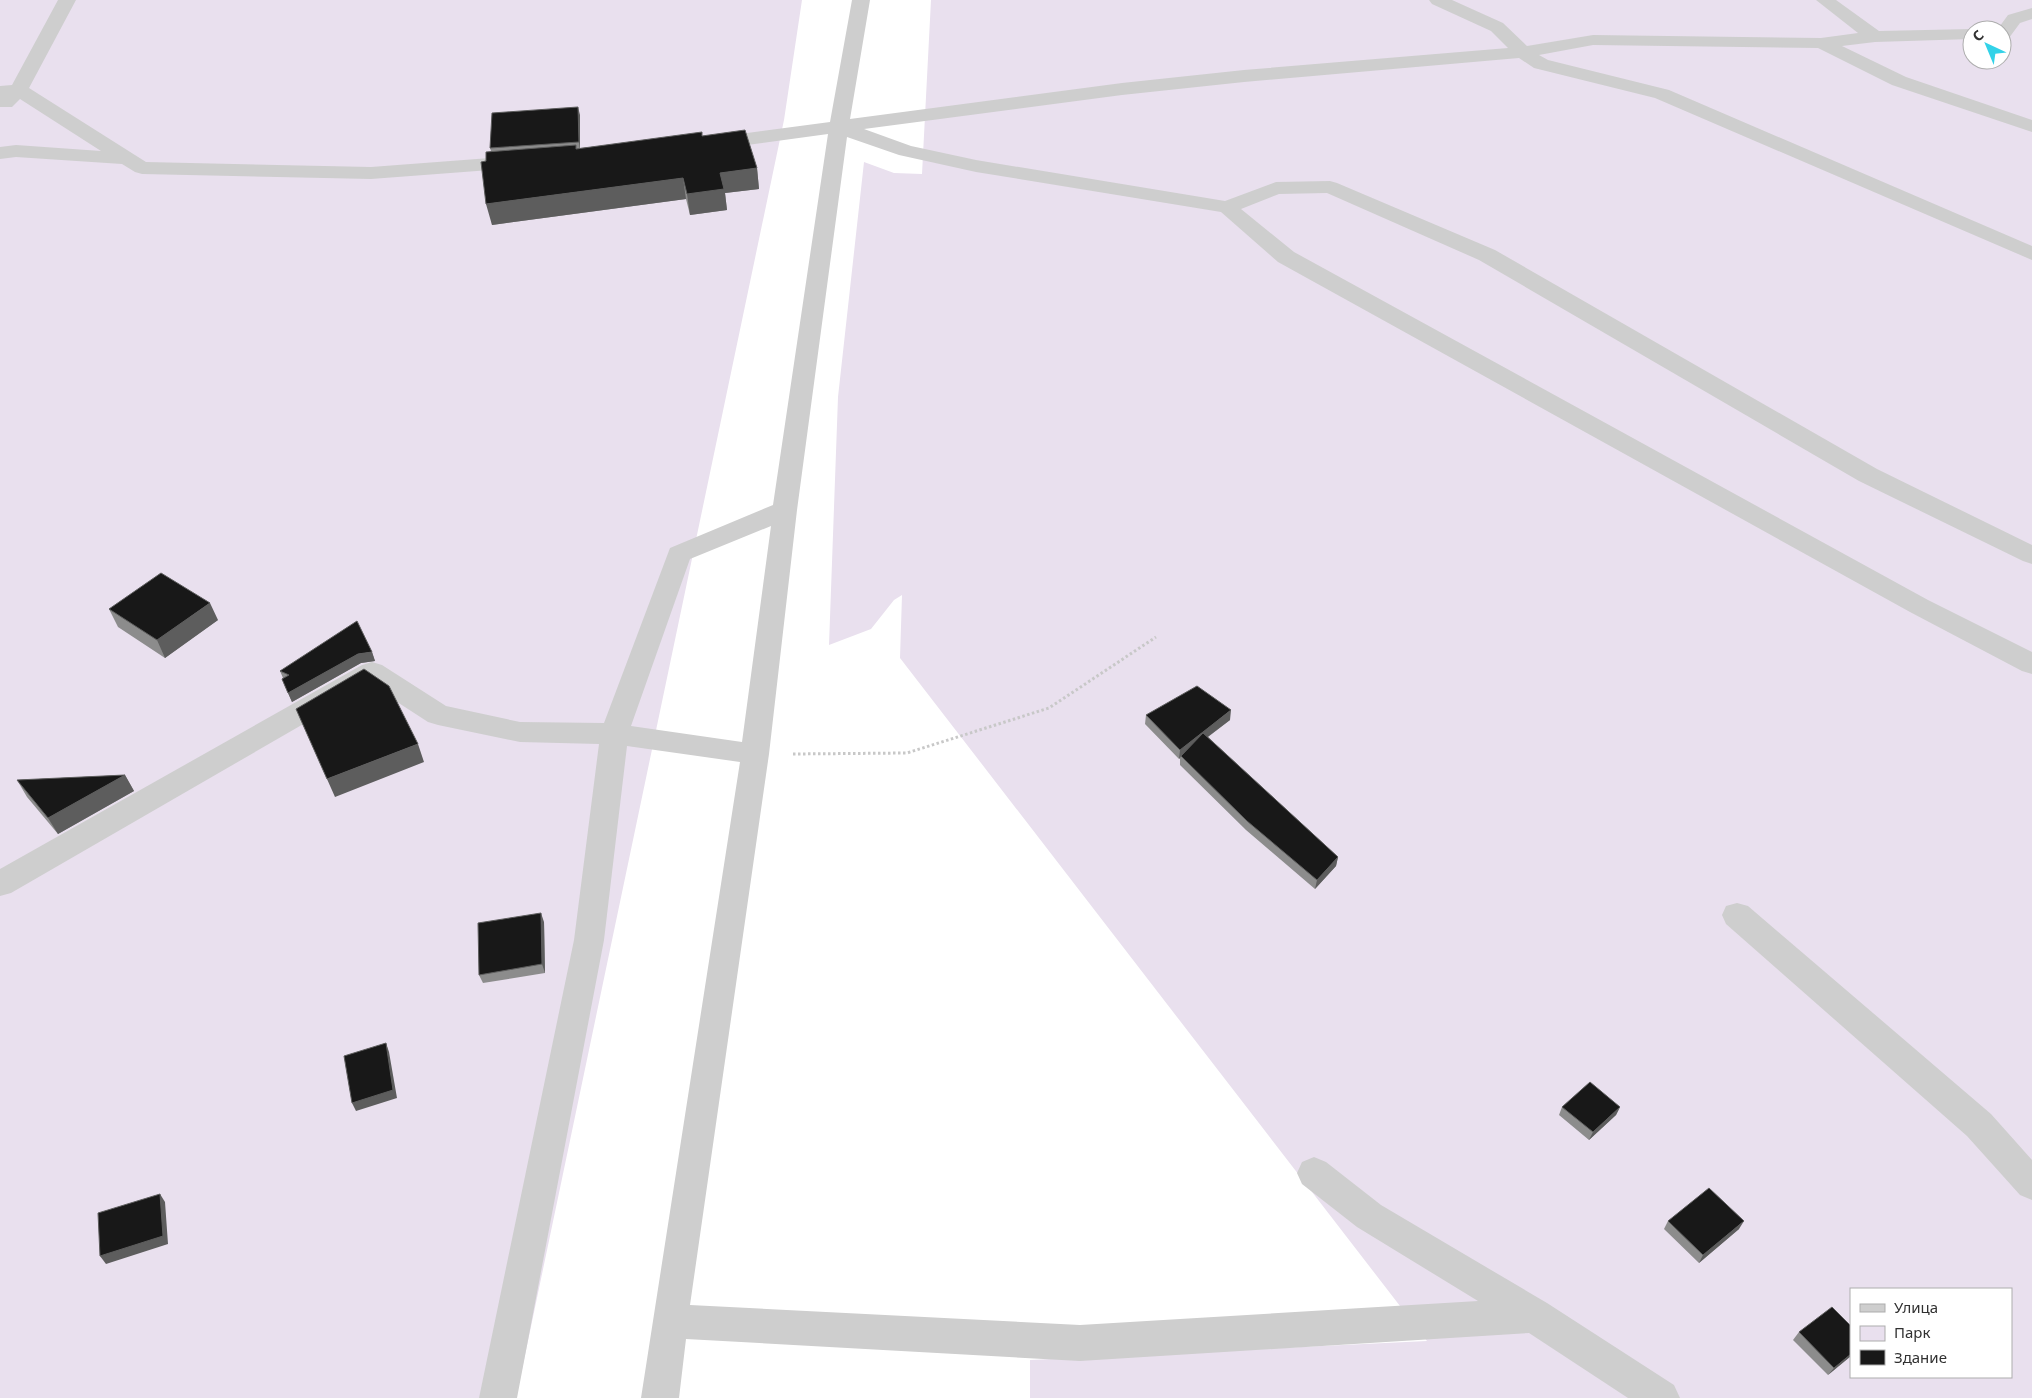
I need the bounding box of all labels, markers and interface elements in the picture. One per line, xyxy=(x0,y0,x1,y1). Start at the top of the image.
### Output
north arrow xyxy=(1962,20,2012,70)
text: С xyxy=(1968,25,1987,45)
legend xyxy=(1850,1288,2012,1378)
text: Улица xyxy=(1894,1297,1938,1317)
text: Парк xyxy=(1894,1322,1930,1342)
text: Здание xyxy=(1894,1347,1947,1367)

